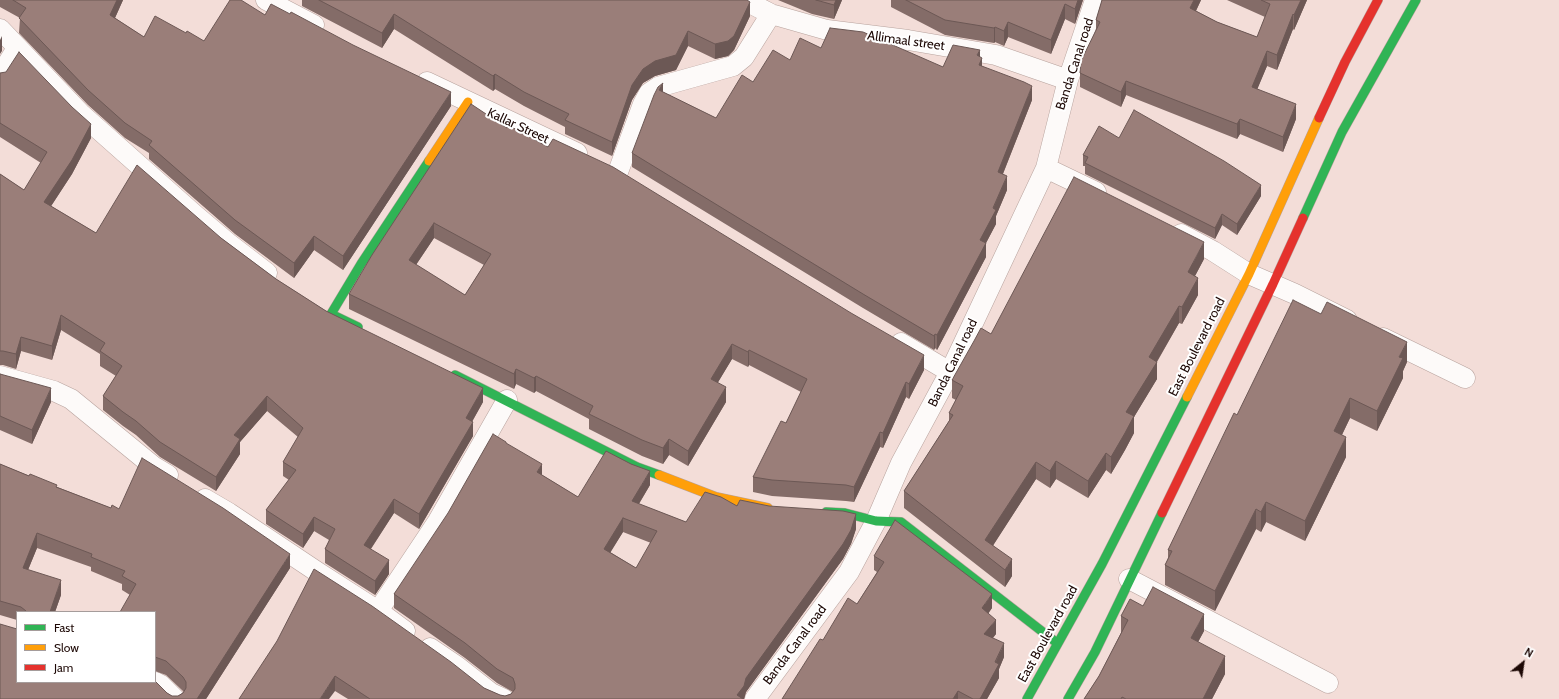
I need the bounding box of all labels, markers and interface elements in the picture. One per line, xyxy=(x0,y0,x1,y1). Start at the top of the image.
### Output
street label: Banda Canal road xyxy=(1053,16,1097,112)
street label: Allimaal street xyxy=(866,28,946,54)
street label: Kallar Street xyxy=(485,105,551,147)
street label: East Boulevard road xyxy=(1165,295,1229,399)
street label: Banda Canal road xyxy=(925,316,981,410)
street label: East Boulevard road xyxy=(1015,583,1081,685)
street label: Banda Canal road xyxy=(760,602,830,688)
legend xyxy=(16,611,156,683)
text: Fast xyxy=(54,620,74,635)
text: Slow xyxy=(54,640,79,655)
north arrow xyxy=(1503,643,1543,683)
text: N xyxy=(1522,645,1536,661)
text: Jam xyxy=(54,660,73,675)

